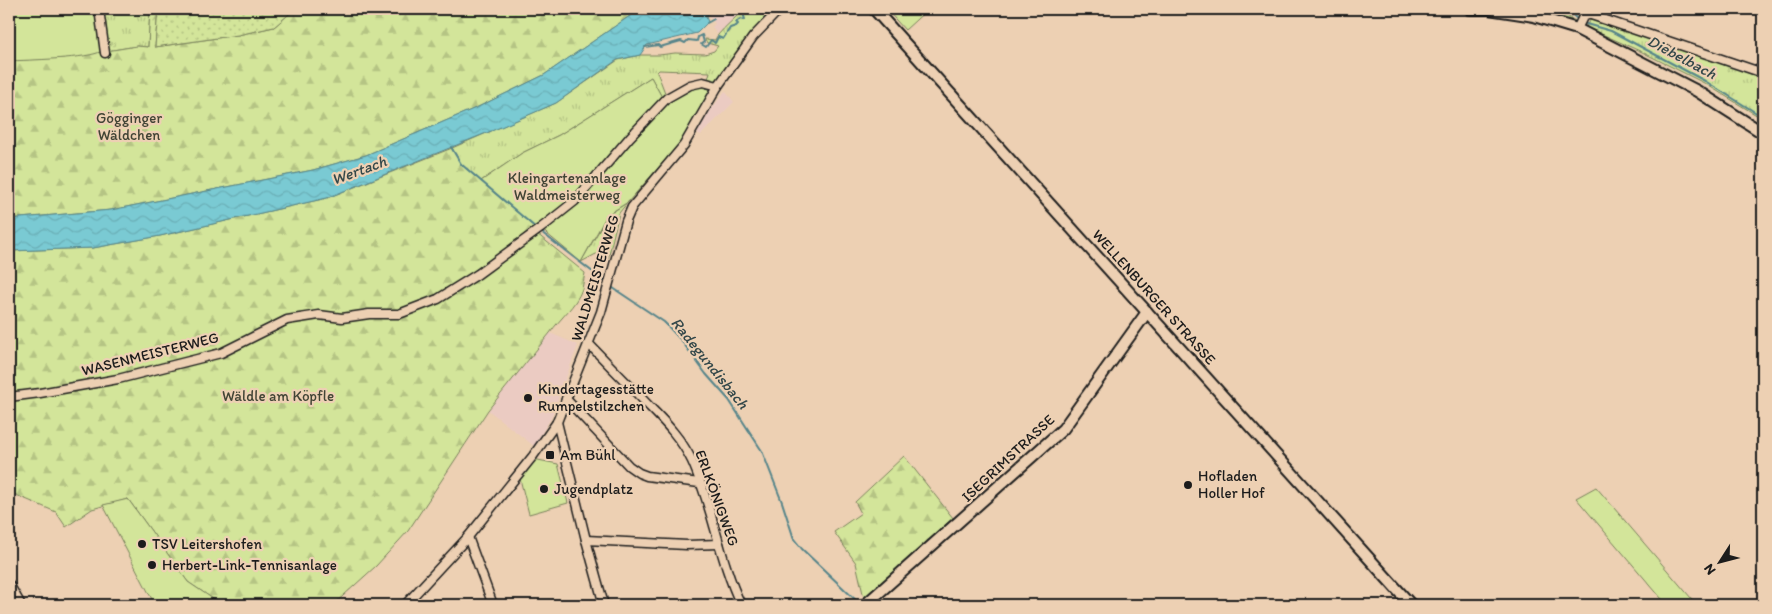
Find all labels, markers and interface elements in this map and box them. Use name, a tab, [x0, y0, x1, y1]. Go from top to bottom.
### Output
water label: Diebelbach	[1644, 31, 1720, 83]
park label: Gögginger Wäldchen	[96, 109, 162, 144]
water label: Wertach	[329, 151, 389, 189]
park label: Kleingartenanlage Waldmeisterweg	[508, 169, 626, 204]
street label: WALDMEISTERWEG	[567, 213, 623, 343]
street label: WELLENBURGER STRASSE	[1089, 226, 1219, 368]
water label: Radegundisbach	[667, 313, 753, 413]
street label: WASENMEISTERWEG	[80, 328, 220, 380]
place label: Kindertagesstätte Rumpelstilzchen	[538, 380, 654, 415]
park label: Wäldle am Köpfle	[222, 387, 334, 405]
marker: Kindertagesstätte Rumpelstilzchen	[522, 392, 534, 404]
street label: ISEGRIMSTRASSE	[958, 410, 1058, 506]
place label: Am Bühl	[560, 446, 616, 464]
street label: ERLKÖNIGWEG	[691, 447, 743, 549]
marker: Am Bühl	[544, 449, 556, 461]
place label: Hofladen Holler Hof	[1198, 467, 1265, 502]
marker: Hofladen Holler Hof	[1182, 479, 1194, 491]
place label: Jugendplatz	[554, 480, 633, 498]
marker: Jugendplatz	[538, 483, 550, 495]
place label: TSV Leitershofen	[152, 535, 262, 553]
north arrow	[1694, 536, 1744, 586]
marker: TSV Leitershofen	[136, 538, 148, 550]
place label: Herbert-Link-Tennisanlage	[162, 556, 337, 574]
marker: Herbert-Link-Tennisanlage	[146, 559, 158, 571]
text: N	[1700, 561, 1720, 578]

